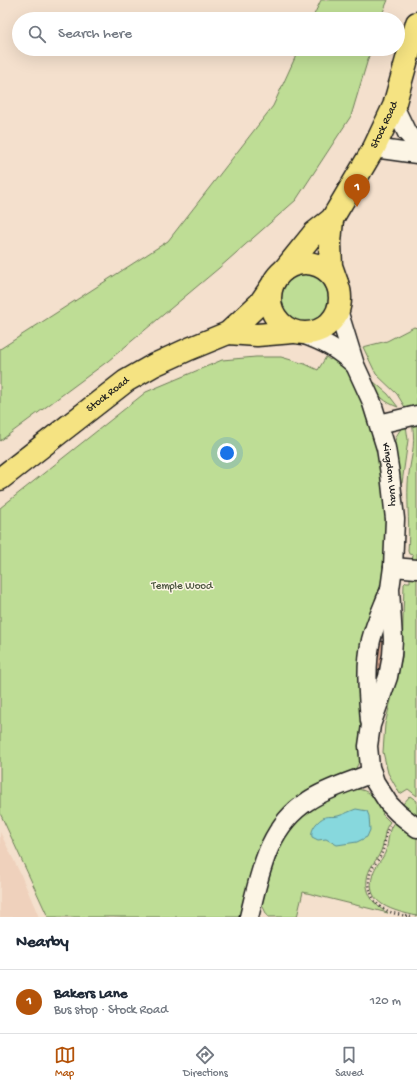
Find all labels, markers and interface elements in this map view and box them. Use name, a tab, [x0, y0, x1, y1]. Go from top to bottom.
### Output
search box	[12, 12, 405, 56]
icon: search	[26, 23, 48, 45]
text: Search here	[58, 25, 132, 43]
street label: Stock Road	[369, 99, 401, 150]
pin: 1	[344, 174, 370, 207]
street label: Stock Road	[84, 374, 133, 415]
street label: Kingdom Way	[379, 441, 400, 507]
your location	[217, 443, 237, 463]
park label: Temple Wood	[150, 581, 214, 593]
text: Nearby	[16, 933, 69, 953]
text: Bakers Lane	[54, 985, 128, 1003]
text: 1	[26, 994, 32, 1009]
text: 120 m	[370, 994, 401, 1009]
text: Bus stop · Stock Road	[54, 1003, 168, 1018]
tab: Map	[54, 1044, 76, 1080]
tab: Directions	[183, 1044, 228, 1080]
tab: Saved	[335, 1044, 363, 1080]

